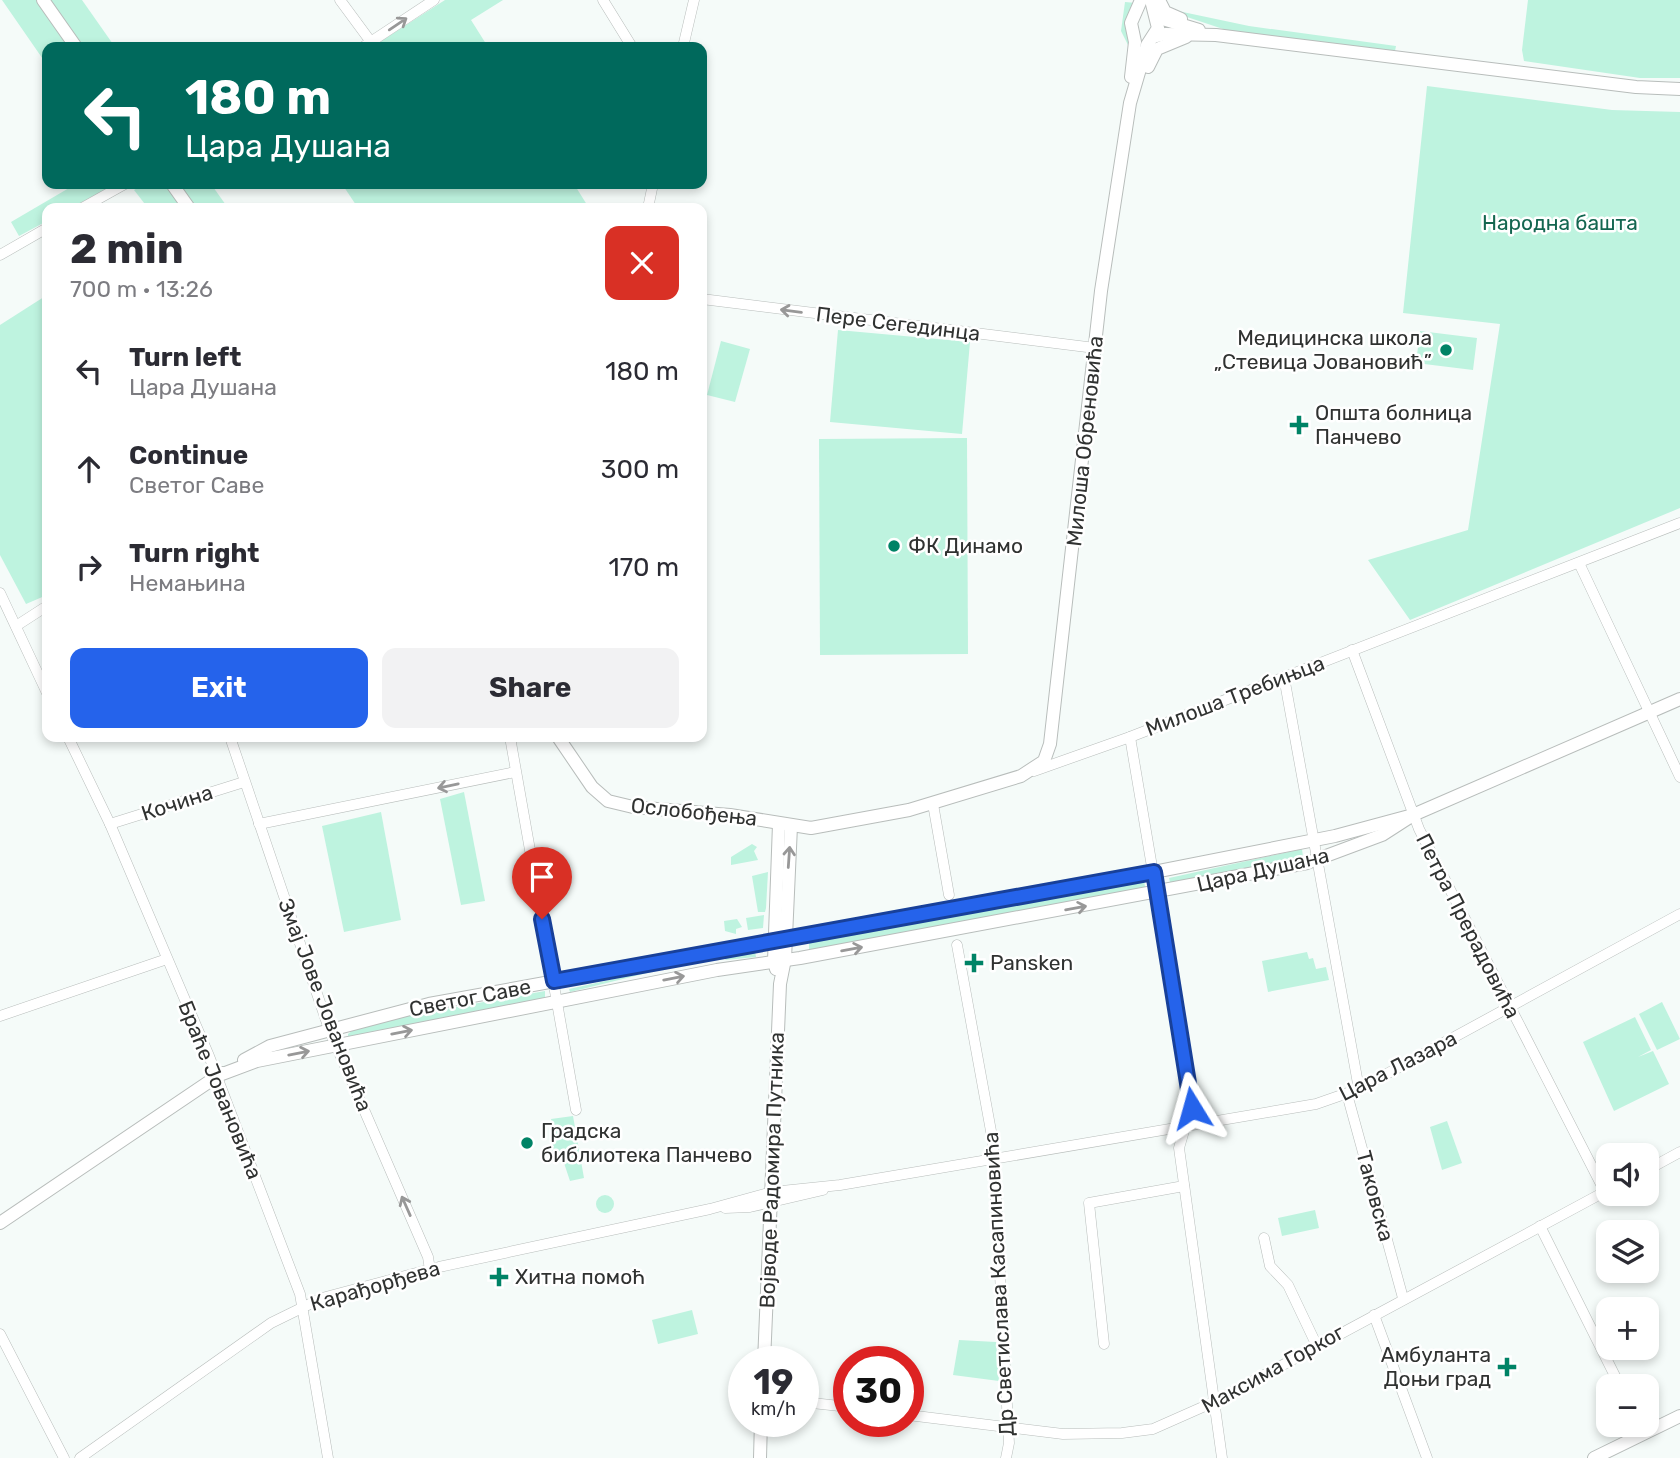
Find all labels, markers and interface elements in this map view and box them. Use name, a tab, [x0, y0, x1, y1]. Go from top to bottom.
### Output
one-way arrow	[388, 17, 407, 31]
text: 180 m	[185, 68, 331, 126]
icon: left	[70, 70, 161, 161]
text: Цара Душана	[185, 127, 391, 165]
park label: Народна башта	[1482, 210, 1638, 235]
text: 2 min	[70, 224, 184, 274]
button: close	[605, 226, 679, 300]
text: 700 m · 13:26	[70, 275, 213, 303]
street label: Пере Сегединца	[815, 301, 982, 346]
one-way arrow	[780, 304, 803, 317]
place label: Медицинска школа „Стевица Јовановић”	[1214, 325, 1432, 374]
street label: Милоша Обреновића	[1061, 334, 1108, 547]
text: Turn left	[129, 342, 241, 373]
marker: Медицинска школа „Стевица Јовановић”	[1438, 342, 1454, 358]
icon: left	[70, 352, 108, 390]
text: 180 m	[605, 356, 679, 387]
text: Цара Душана	[129, 373, 277, 401]
place label: Општа болница Панчево	[1315, 400, 1472, 449]
marker: Општа болница Панчево	[1289, 415, 1309, 435]
text: Continue	[129, 440, 248, 471]
icon: ahead	[70, 450, 108, 488]
text: 300 m	[601, 454, 679, 485]
text: Светог Саве	[129, 471, 264, 499]
place label: ФК Динамо	[908, 533, 1023, 558]
text: Turn right	[129, 538, 259, 569]
marker: ФК Динамо	[886, 538, 902, 554]
icon: right	[70, 548, 108, 586]
text: 170 m	[609, 552, 679, 583]
text: Немањина	[129, 569, 246, 597]
button: Exit	[70, 648, 368, 728]
button: Share	[382, 648, 679, 728]
street label: Милоша Требињца	[1142, 650, 1328, 741]
street label: Кочина	[138, 779, 216, 826]
one-way arrow	[437, 780, 460, 794]
street label: Ослобођења	[630, 792, 758, 831]
street label: Петра Прерадовића	[1411, 829, 1526, 1022]
street label: Цара Душана	[1194, 842, 1332, 897]
one-way arrow	[783, 846, 796, 869]
pin	[512, 847, 572, 919]
icon: arrive	[523, 858, 561, 896]
street label: Змај Јове Јовановића	[273, 895, 378, 1115]
one-way arrow	[1064, 900, 1087, 914]
one-way arrow	[840, 942, 863, 955]
place label: Pansken	[990, 950, 1073, 975]
marker: Pansken	[964, 953, 984, 973]
one-way arrow	[662, 971, 685, 985]
street label: Светог Саве	[407, 973, 533, 1022]
street label: Браће Јовановића	[173, 997, 268, 1183]
one-way arrow	[390, 1025, 413, 1039]
street label: Цара Лазара	[1335, 1025, 1461, 1106]
street label: Војводе Радомира Путника	[754, 1031, 789, 1309]
one-way arrow	[287, 1045, 310, 1059]
position arrow	[1155, 1071, 1229, 1145]
place label: Градска библиотека Панчево	[541, 1118, 752, 1167]
street label: Др Светислава Касапиновића	[978, 1131, 1019, 1437]
marker: Градска библиотека Панчево	[519, 1135, 535, 1151]
map controls	[1596, 1143, 1659, 1437]
button: sound	[1596, 1143, 1659, 1206]
street label: Таковска	[1351, 1148, 1400, 1244]
one-way arrow	[398, 1196, 411, 1217]
button: layers	[1596, 1220, 1659, 1283]
street label: Карађорђева	[307, 1255, 443, 1316]
place label: Хитна помоћ	[515, 1264, 645, 1289]
marker: Хитна помоћ	[489, 1267, 509, 1287]
button: +	[1596, 1297, 1659, 1360]
street label: Максима Горког	[1197, 1319, 1348, 1418]
place label: Амбуланта Доњи град	[1381, 1342, 1491, 1391]
speed limit sign: 30	[833, 1346, 924, 1437]
marker: Амбуланта Доњи град	[1497, 1357, 1517, 1377]
text: 19	[754, 1361, 793, 1403]
button: −	[1596, 1374, 1659, 1437]
text: km/h	[751, 1398, 796, 1420]

